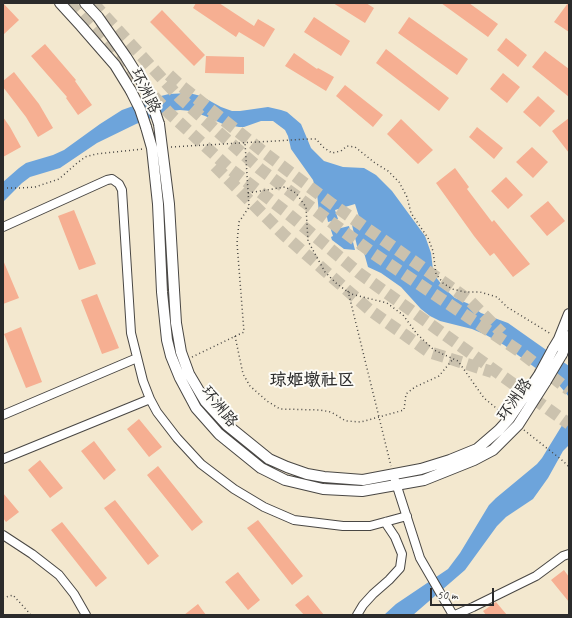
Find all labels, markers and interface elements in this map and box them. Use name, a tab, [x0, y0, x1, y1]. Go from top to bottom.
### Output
street label: 环洲路	[126, 65, 164, 117]
district label: 琼姬墩社区	[270, 371, 354, 391]
street label: 环洲路	[493, 375, 537, 425]
street label: 环洲路	[196, 382, 242, 432]
scale bar	[432, 580, 496, 606]
text: 50 m	[437, 587, 457, 603]

